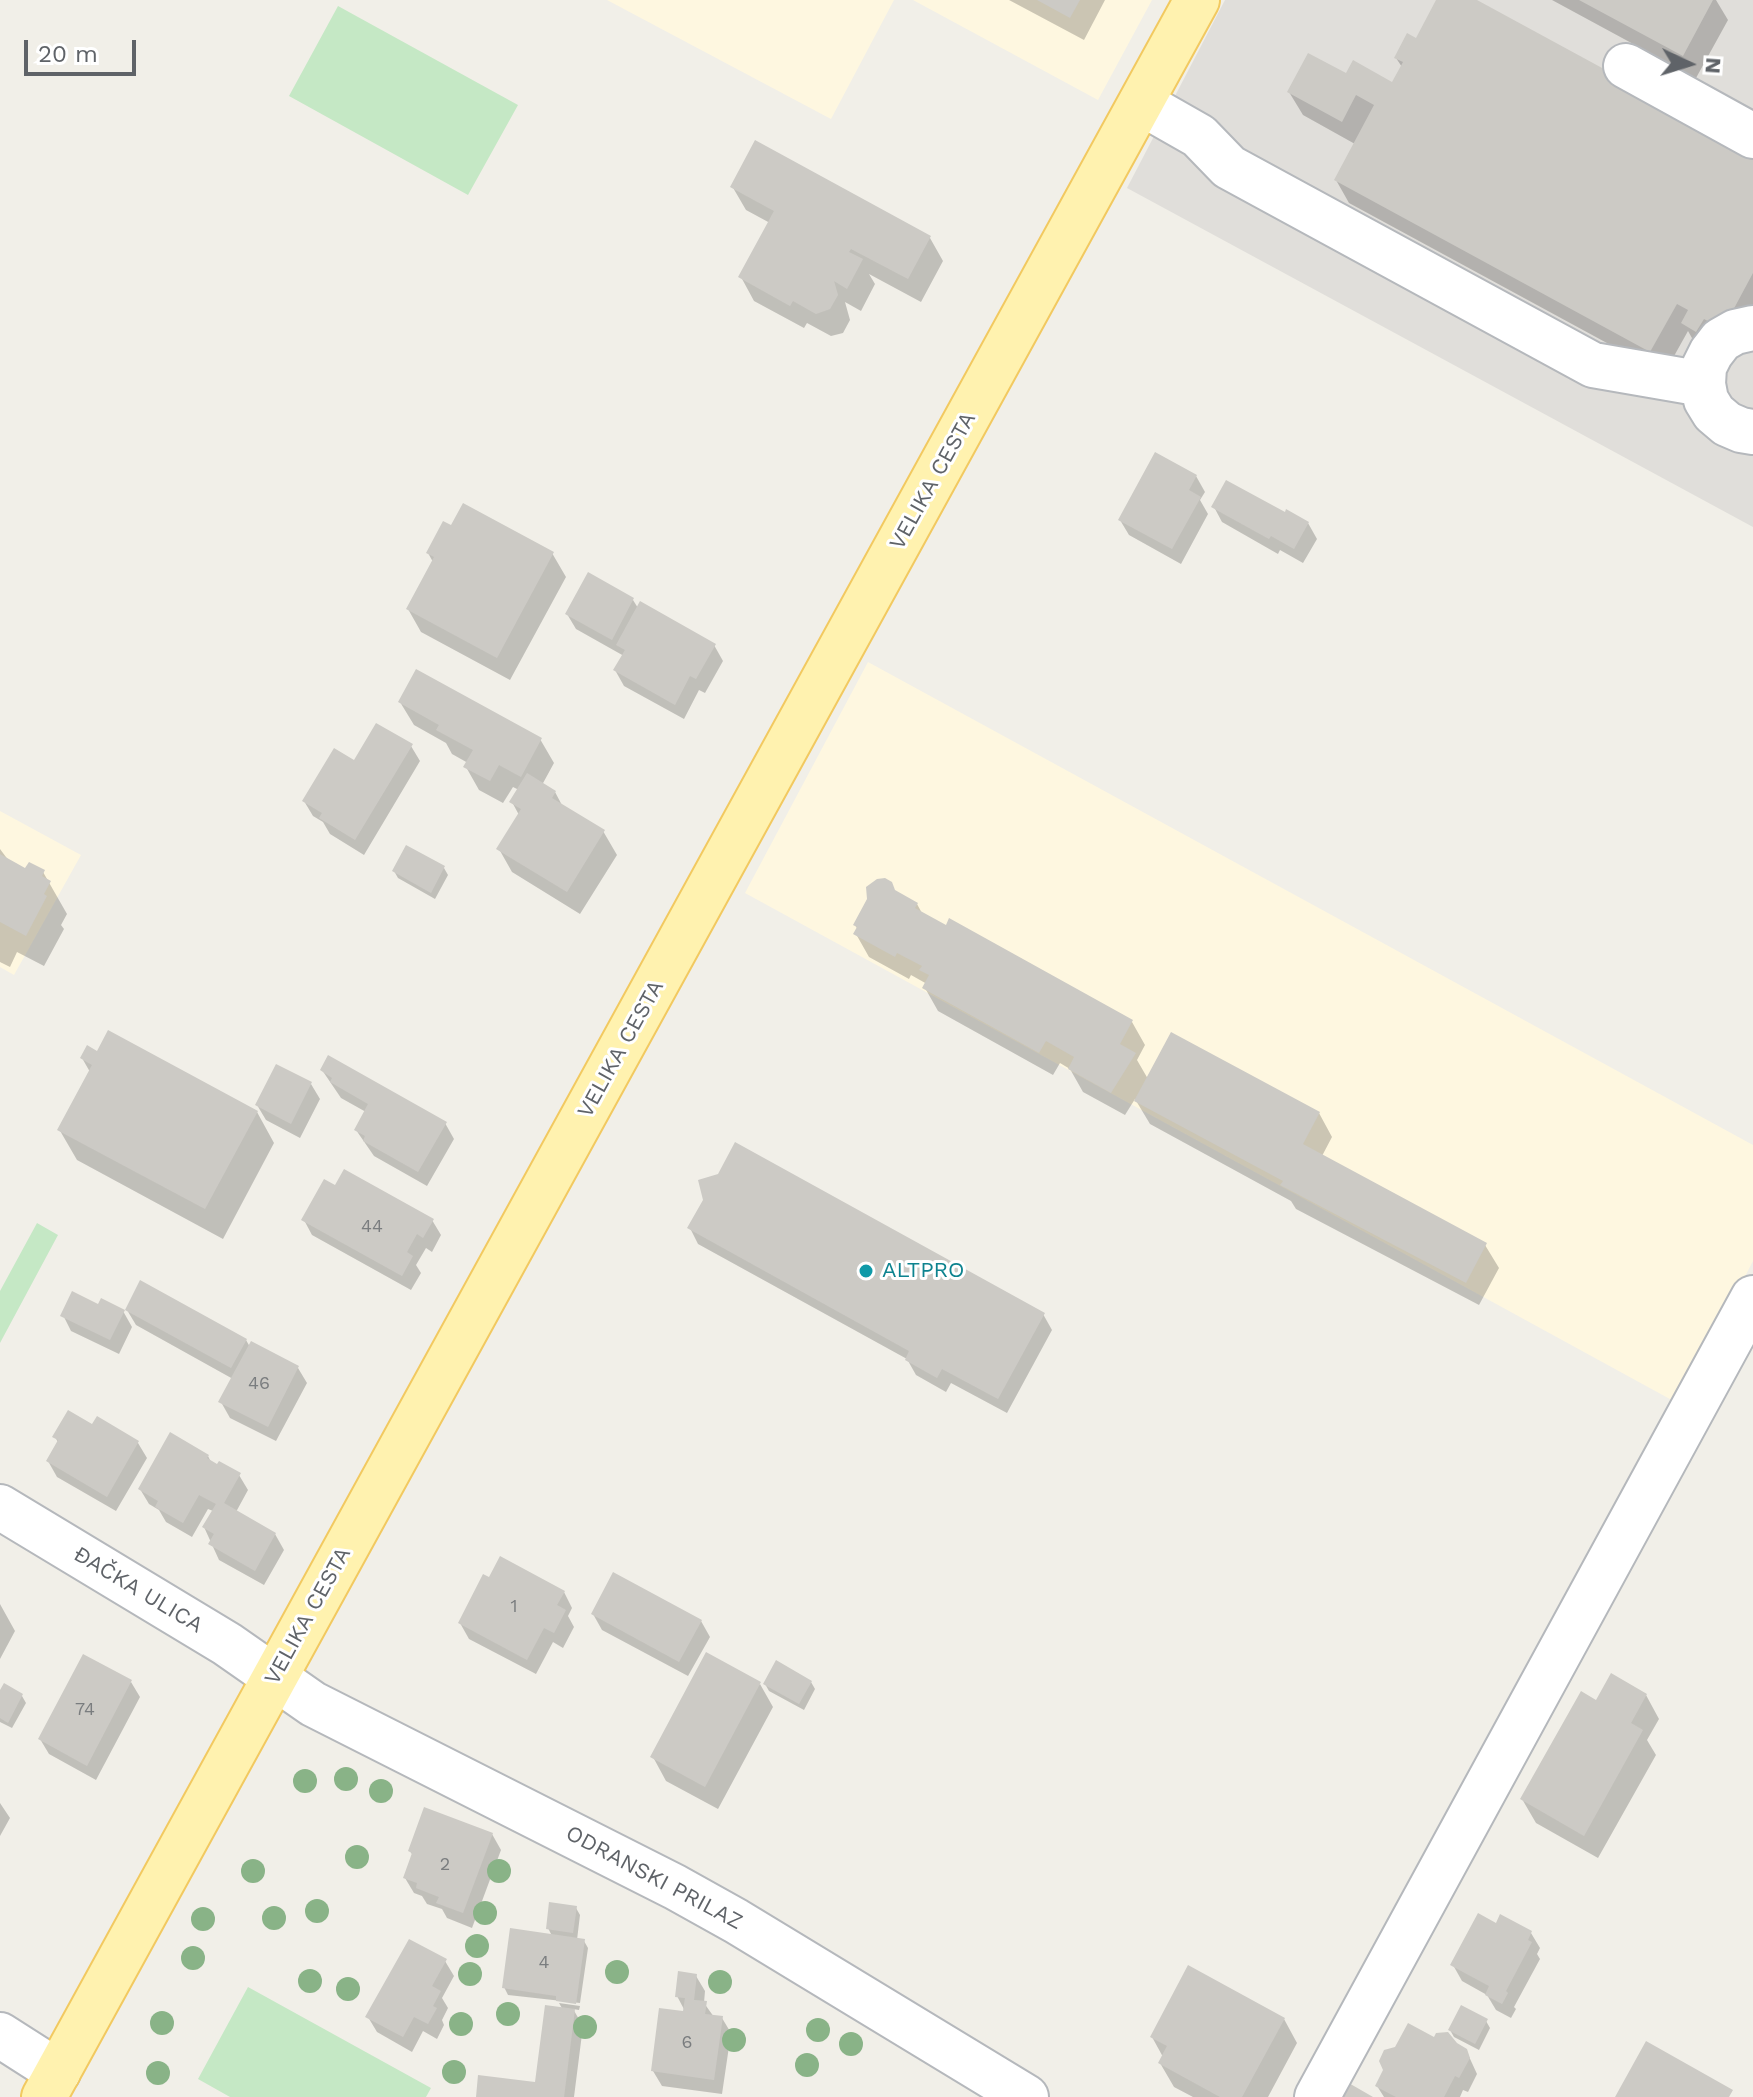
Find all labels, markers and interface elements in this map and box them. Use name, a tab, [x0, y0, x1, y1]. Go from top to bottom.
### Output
scale bar	[28, 24, 140, 74]
north arrow	[1649, 24, 1729, 104]
text: 20 m	[38, 40, 98, 68]
text: N	[1700, 57, 1726, 75]
street label: VELIKA CESTA	[884, 408, 982, 554]
street label: VELIKA CESTA	[572, 976, 670, 1122]
house number: 44	[361, 1216, 383, 1238]
place label: ALTPRO	[882, 1258, 964, 1284]
marker: ALTPRO	[857, 1262, 875, 1280]
house number: 46	[248, 1373, 270, 1395]
street label: ĐAČKA ULICA	[69, 1541, 207, 1639]
street label: VELIKA CESTA	[259, 1543, 357, 1689]
house number: 1	[510, 1596, 518, 1618]
house number: 74	[75, 1699, 95, 1721]
street label: ODRANSKI PRILAZ	[561, 1820, 747, 1936]
house number: 2	[440, 1854, 450, 1876]
house number: 4	[539, 1952, 549, 1974]
house number: 6	[682, 2032, 692, 2054]

